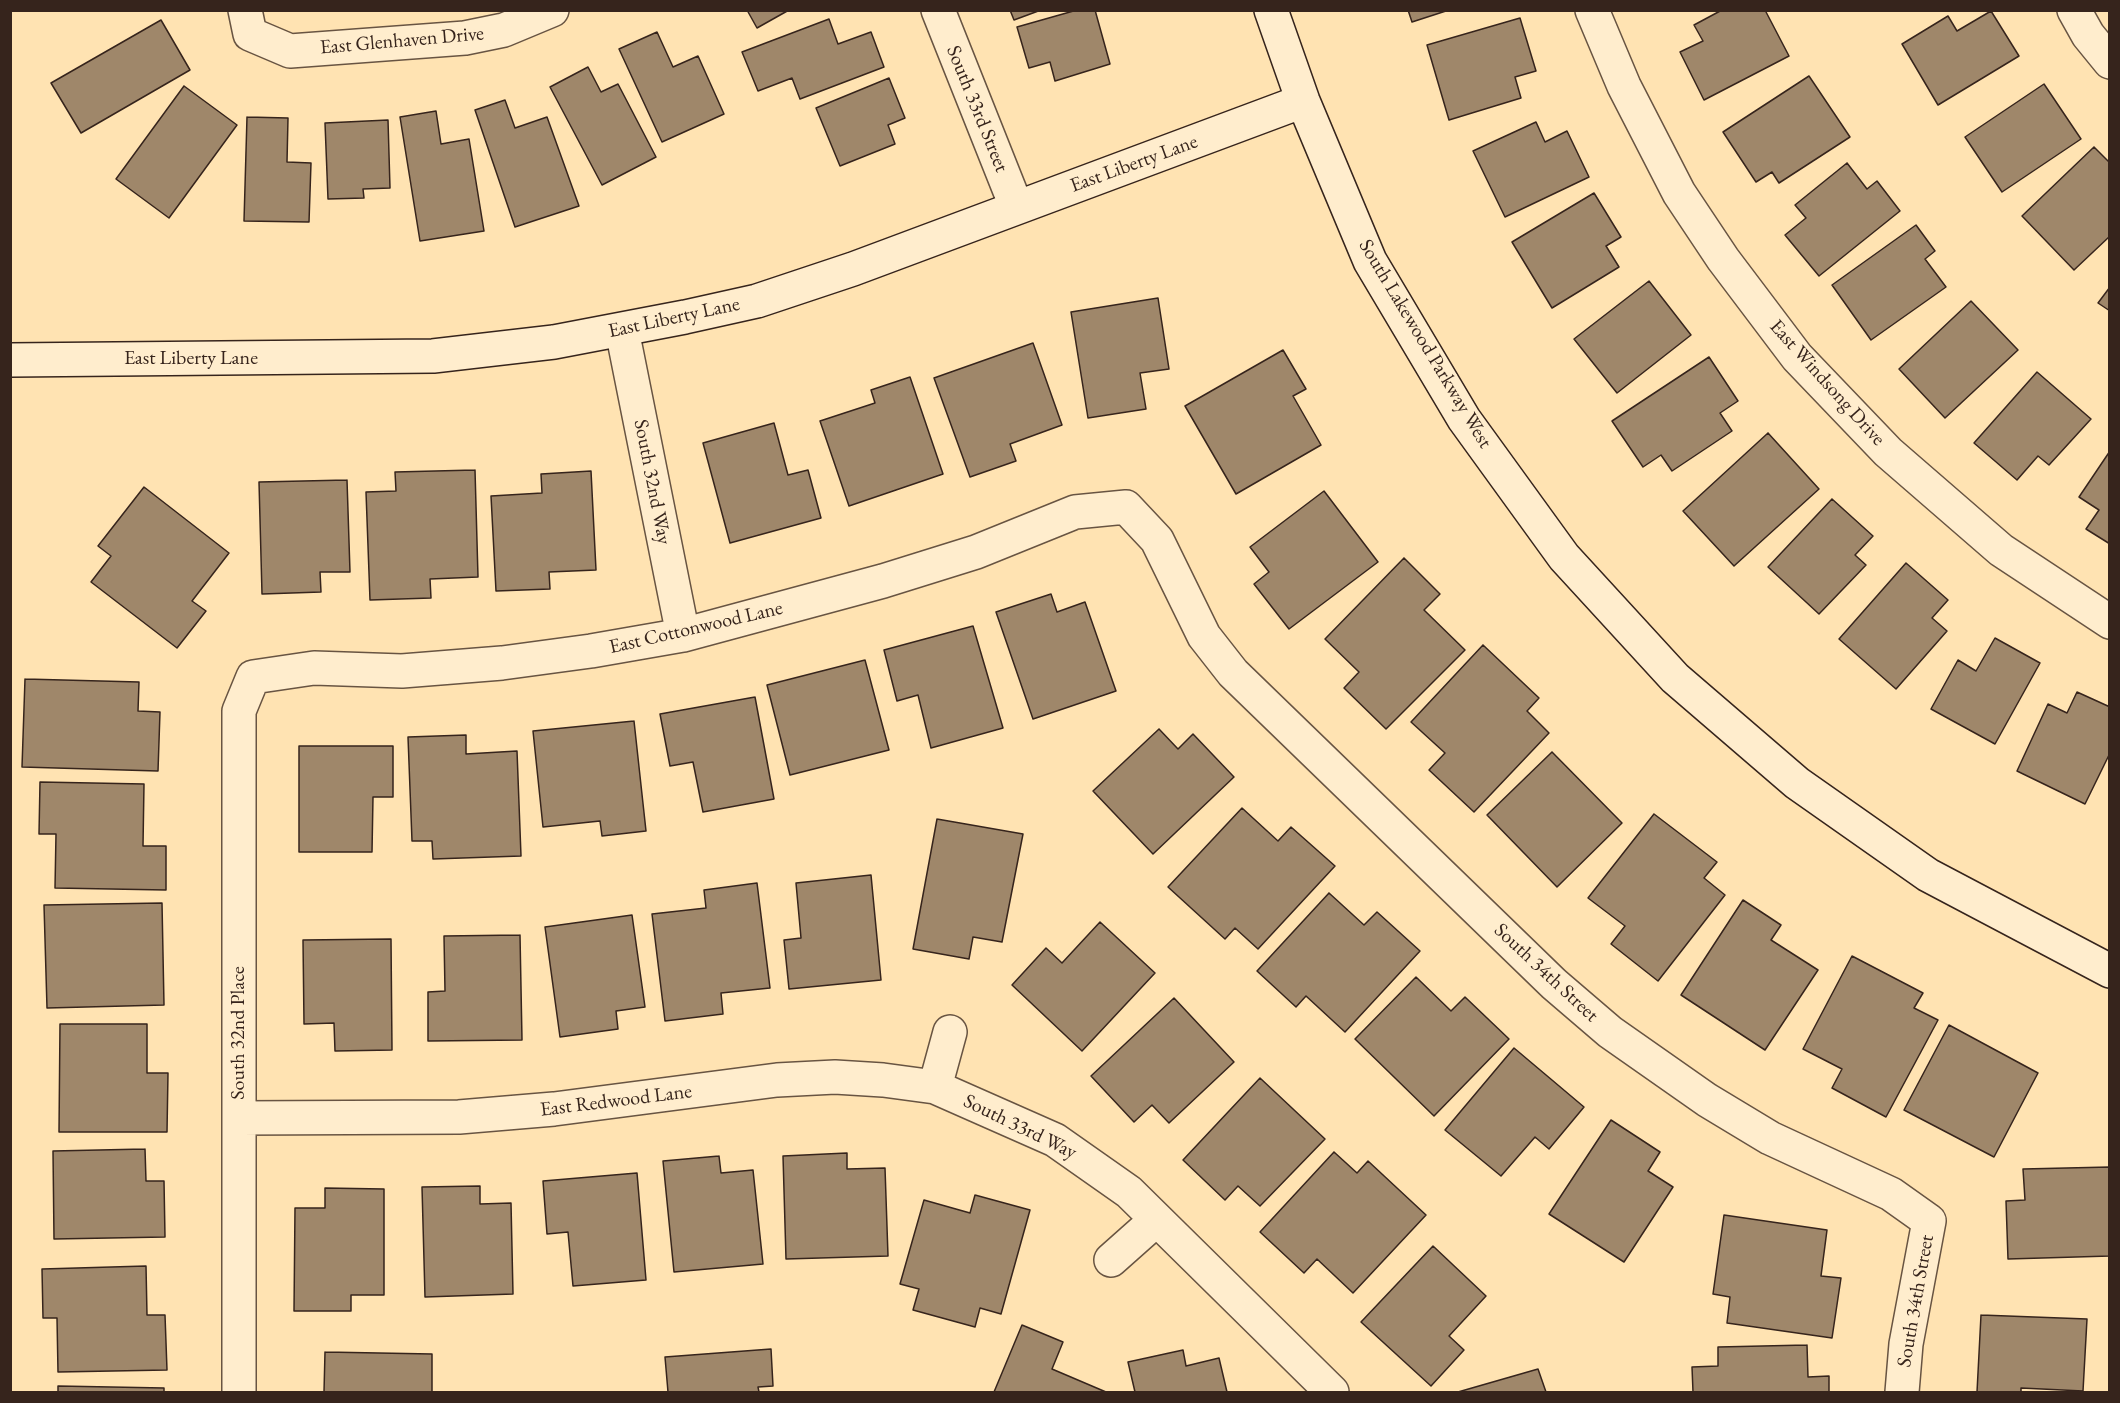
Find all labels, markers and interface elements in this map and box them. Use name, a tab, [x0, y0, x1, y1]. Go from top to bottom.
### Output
street label: East Glenhaven Drive	[319, 22, 485, 60]
street label: South 33rd Street	[941, 42, 1013, 176]
street label: East Liberty Lane	[1067, 130, 1201, 198]
street label: South Lakewood Parkway West	[1353, 235, 1497, 453]
street label: East Liberty Lane	[606, 292, 742, 344]
street label: East Windsong Drive	[1764, 315, 1890, 451]
street label: East Liberty Lane	[124, 347, 258, 371]
street label: South 32nd Way	[628, 417, 676, 547]
street label: East Cottonwood Lane	[607, 596, 785, 660]
street label: South 34th Street	[1489, 919, 1603, 1027]
street label: South 32nd Place	[227, 966, 251, 1100]
street label: East Redwood Lane	[539, 1080, 693, 1122]
street label: South 33rd Way	[959, 1089, 1081, 1165]
street label: South 34th Street	[1893, 1233, 1939, 1369]

